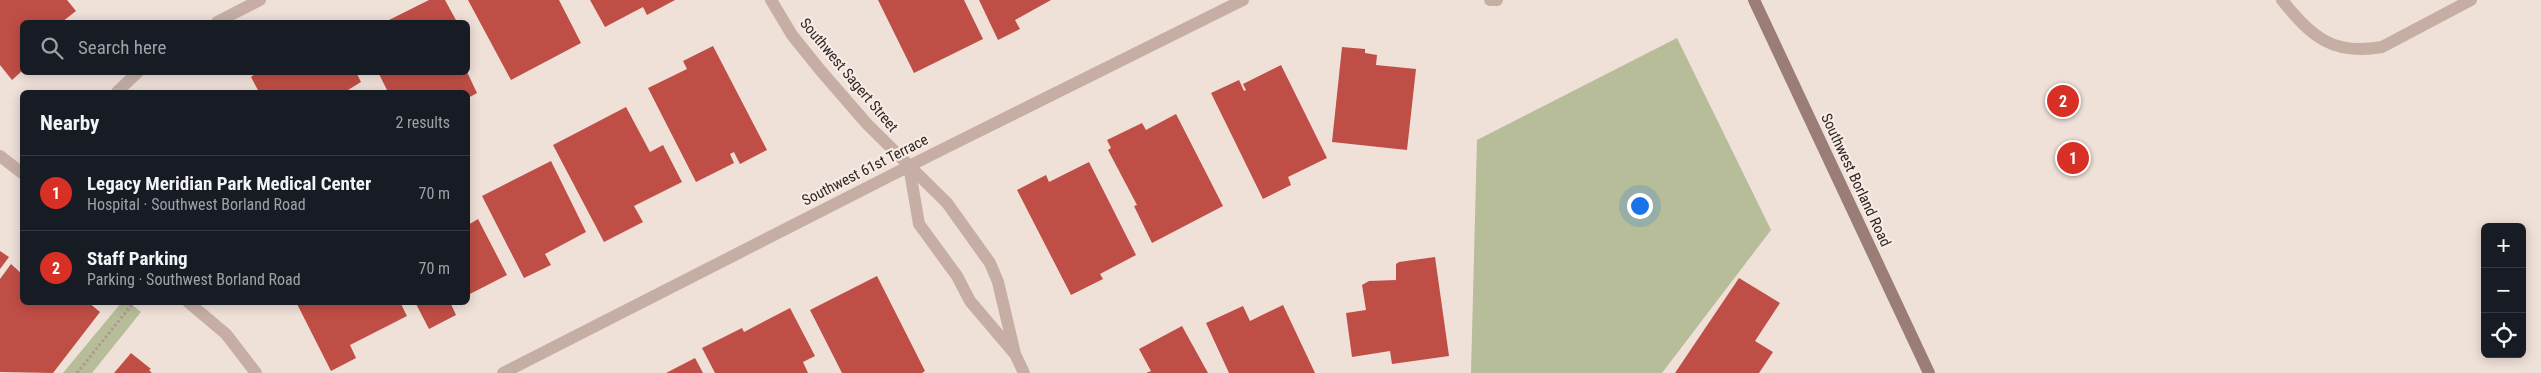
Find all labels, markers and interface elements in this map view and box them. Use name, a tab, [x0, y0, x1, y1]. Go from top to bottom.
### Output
street label: Southwest Sagert Street	[796, 14, 902, 136]
search box	[20, 20, 470, 75]
icon: search	[38, 34, 66, 62]
text: Search here	[78, 36, 166, 59]
pin: 2	[2047, 82, 2079, 120]
text: Nearby	[40, 111, 99, 135]
street label: Southwest Borland Road	[1817, 111, 1895, 249]
text: 2 results	[395, 113, 450, 132]
street label: Southwest 61st Terrace	[799, 130, 931, 210]
pin: 1	[2057, 139, 2089, 177]
text: Legacy Meridian Park Medical Center	[87, 172, 371, 195]
text: 1	[52, 184, 60, 203]
text: 70 m	[418, 184, 450, 203]
your location	[1627, 193, 1653, 219]
text: Hospital · Southwest Borland Road	[87, 195, 306, 214]
map controls	[2481, 223, 2526, 358]
button: +	[2481, 223, 2526, 268]
text: Staff Parking	[87, 247, 188, 270]
text: 2	[52, 259, 60, 278]
text: 70 m	[418, 259, 450, 278]
button: −	[2481, 268, 2526, 313]
text: Parking · Southwest Borland Road	[87, 270, 301, 289]
button: locate	[2481, 313, 2526, 358]

